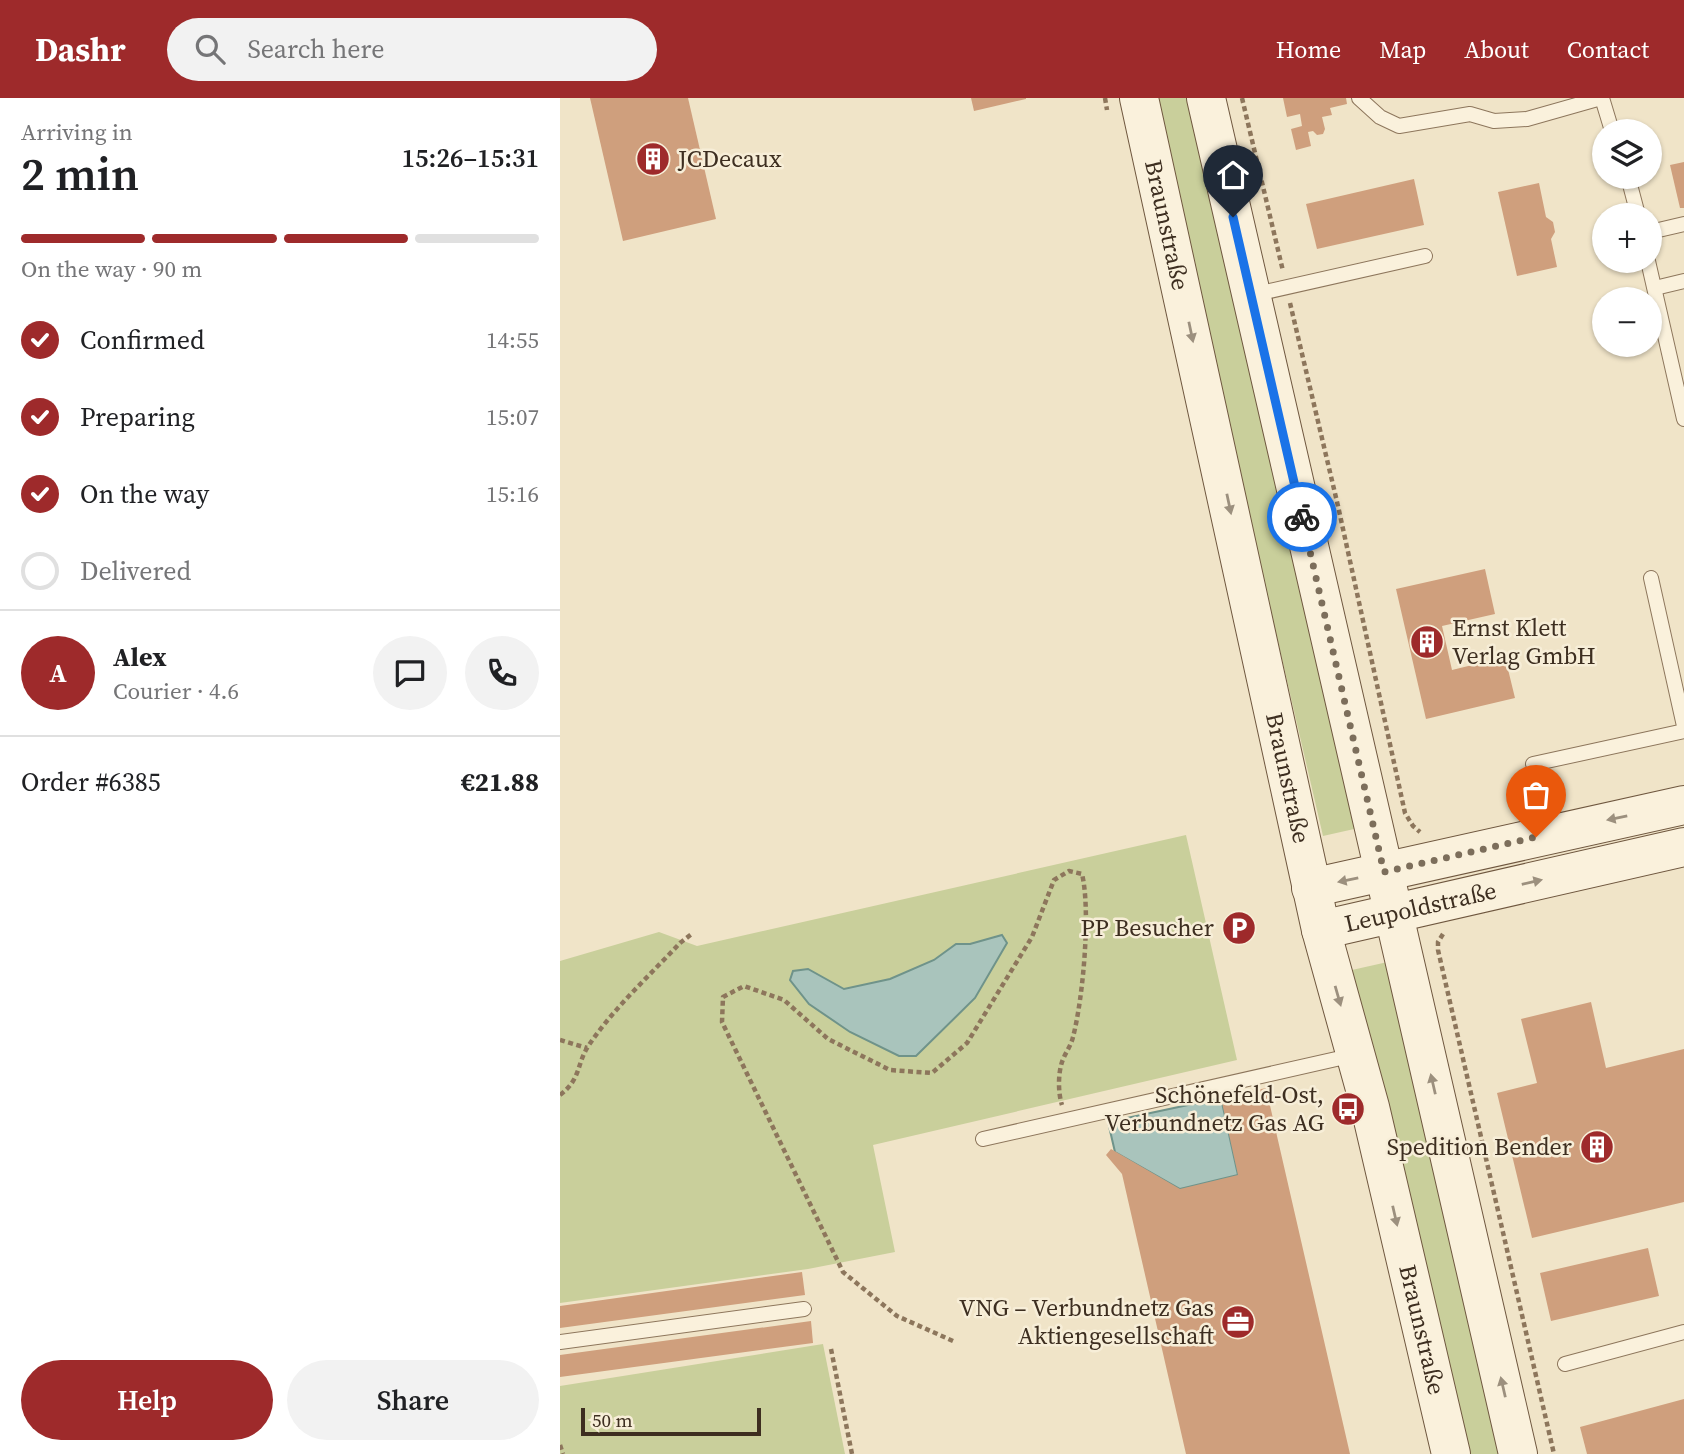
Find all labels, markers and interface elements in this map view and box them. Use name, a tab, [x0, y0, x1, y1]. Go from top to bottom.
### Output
search box	[167, 18, 657, 81]
text: Dashr	[35, 27, 125, 72]
icon: search	[191, 30, 229, 68]
text: Search here	[247, 31, 385, 67]
text: Home	[1276, 33, 1341, 66]
text: Map	[1379, 33, 1426, 66]
text: About	[1464, 33, 1529, 66]
text: Contact	[1567, 33, 1649, 66]
text: Arriving in	[21, 116, 133, 148]
map controls	[1592, 119, 1662, 357]
button: layers	[1592, 119, 1662, 189]
text: 15:26–15:31	[402, 140, 539, 176]
building icon: JCDecaux	[634, 140, 672, 178]
text: 2 min	[21, 142, 139, 205]
place label: JCDecaux	[677, 142, 782, 175]
pin	[1203, 145, 1263, 217]
icon: home	[1214, 156, 1252, 194]
street label: Braunstraße	[1137, 157, 1198, 293]
button: +	[1592, 203, 1662, 273]
text: On the way · 90 m	[21, 253, 202, 285]
button: −	[1592, 287, 1662, 357]
icon: check	[21, 321, 59, 359]
one-way arrow	[1186, 321, 1197, 343]
text: Confirmed	[80, 322, 205, 358]
text: 14:55	[486, 324, 539, 356]
icon: check	[21, 398, 59, 436]
text: Preparing	[80, 399, 195, 435]
text: 15:07	[486, 401, 539, 433]
icon: check	[21, 475, 59, 513]
text: On the way	[80, 476, 209, 512]
text: 15:16	[486, 478, 539, 510]
courier	[1267, 482, 1337, 552]
one-way arrow	[1223, 493, 1234, 515]
icon: bike	[1283, 498, 1321, 536]
text: Delivered	[80, 553, 191, 589]
place label: Ernst Klett Verlag GmbH	[1452, 611, 1596, 672]
building icon: Ernst Klett Verlag GmbH	[1408, 623, 1446, 661]
button: chat	[373, 636, 447, 710]
button: phone	[465, 636, 539, 710]
text: Alex	[113, 639, 167, 675]
text: A	[49, 655, 67, 691]
text: Courier · 4.6	[113, 675, 239, 707]
street label: Braunstraße	[1258, 710, 1319, 846]
text: Order #6385	[21, 764, 161, 800]
text: €21.88	[461, 764, 539, 800]
pin	[1506, 765, 1566, 837]
icon: bag	[1517, 776, 1555, 814]
one-way arrow	[1606, 813, 1628, 824]
street label: Leupoldstraße	[1341, 873, 1499, 940]
one-way arrow	[1337, 874, 1359, 885]
one-way arrow	[1521, 876, 1543, 887]
parking icon: PP Besucher	[1220, 909, 1258, 947]
place label: PP Besucher	[1081, 911, 1214, 944]
one-way arrow	[1334, 985, 1344, 1006]
one-way arrow	[1428, 1073, 1439, 1095]
place label: Schönefeld-Ost, Verbundnetz Gas AG	[1105, 1078, 1325, 1139]
bus stop icon: Schönefeld-Ost, Verbundnetz Gas AG	[1329, 1090, 1367, 1128]
building icon: Spedition Bender	[1578, 1128, 1616, 1166]
place label: Spedition Bender	[1387, 1130, 1572, 1163]
one-way arrow	[1390, 1205, 1401, 1227]
street label: Braunstraße	[1391, 1261, 1454, 1398]
place label: VNG – Verbundnetz Gas Aktiengesellschaft	[959, 1291, 1215, 1352]
office icon: VNG – Verbundnetz Gas Aktiengesellschaft	[1219, 1303, 1257, 1341]
button: Help	[21, 1360, 273, 1440]
button: Share	[287, 1360, 539, 1440]
one-way arrow	[1497, 1376, 1508, 1398]
scale bar	[581, 1405, 761, 1437]
text: 50 m	[592, 1407, 633, 1433]

